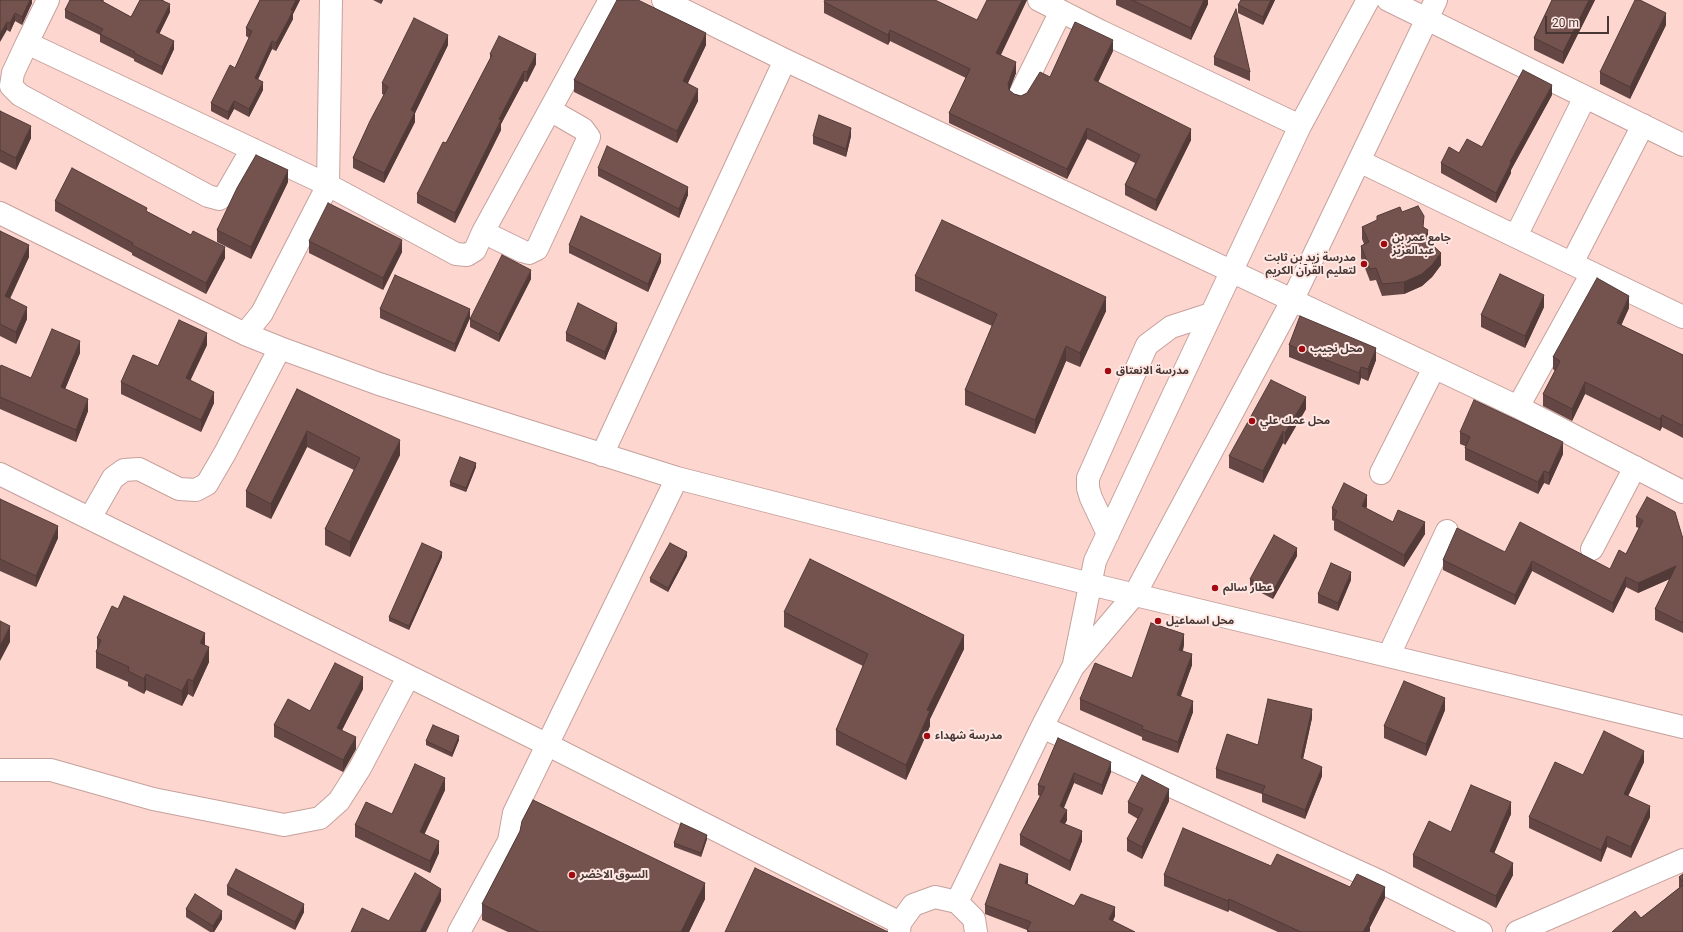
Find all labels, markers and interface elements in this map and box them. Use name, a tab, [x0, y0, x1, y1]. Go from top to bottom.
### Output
scale bar	[1547, 8, 1611, 34]
text: 20 m	[1552, 16, 1579, 30]
place label: جامع عمر بن عبدالعزيز	[1392, 231, 1451, 257]
marker: جامع عمر بن عبدالعزيز	[1379, 239, 1389, 249]
place label: مدرسة زيد بن ثابت لتعليم القرآن الكريم	[1264, 251, 1356, 277]
marker: مدرسة زيد بن ثابت لتعليم القرآن الكريم	[1359, 259, 1369, 269]
place label: محل نجيب	[1310, 342, 1363, 356]
marker: محل نجيب	[1297, 344, 1307, 354]
place label: مدرسة الانعتاق	[1116, 364, 1189, 378]
marker: مدرسة الانعتاق	[1103, 366, 1113, 376]
place label: محل عمك علي	[1260, 414, 1330, 428]
marker: محل عمك علي	[1247, 416, 1257, 426]
place label: عطار سالم	[1223, 581, 1273, 595]
marker: عطار سالم	[1210, 583, 1220, 593]
place label: محل اسماعيل	[1166, 614, 1234, 628]
marker: محل اسماعيل	[1153, 616, 1163, 626]
place label: مدرسة شهداء	[935, 729, 1002, 743]
marker: مدرسة شهداء	[922, 731, 932, 741]
place label: السوق الاخضر	[580, 868, 648, 882]
marker: السوق الاخضر	[567, 870, 577, 880]

